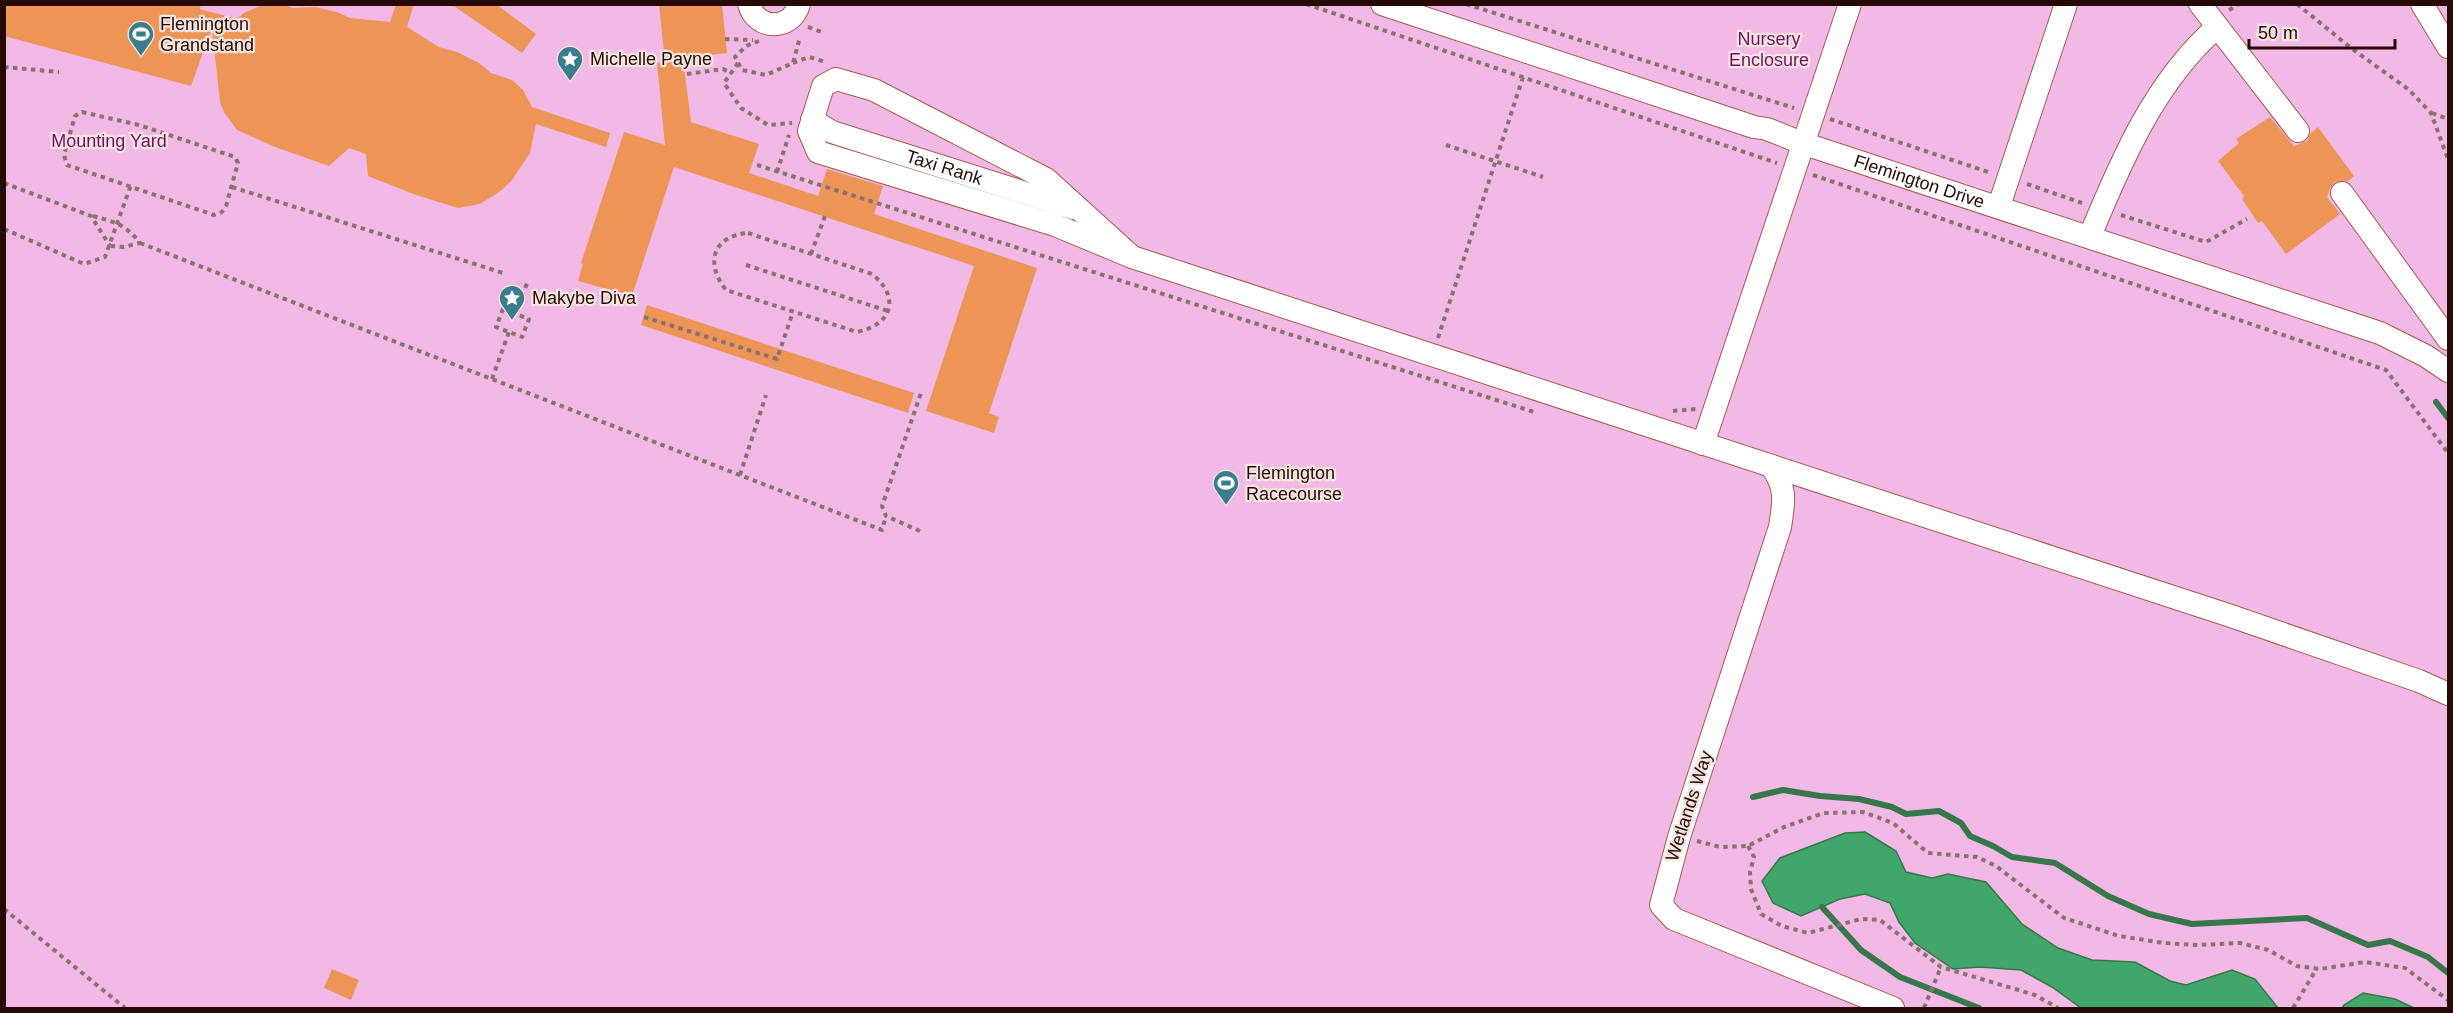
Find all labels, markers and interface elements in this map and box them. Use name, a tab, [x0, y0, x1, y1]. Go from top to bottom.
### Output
scale bar	[2249, 12, 2394, 50]
place label: Flemington Grandstand	[160, 14, 254, 55]
sports icon: Flemington Grandstand	[126, 19, 156, 57]
text: 50 m	[2258, 23, 2298, 43]
park label: Nursery Enclosure	[1729, 29, 1809, 70]
place icon: Michelle Payne	[555, 44, 585, 82]
place label: Michelle Payne	[590, 49, 712, 69]
park label: Mounting Yard	[51, 131, 167, 151]
street label: Taxi Rank	[904, 146, 986, 189]
street label: Flemington Drive	[1851, 151, 1987, 212]
place icon: Makybe Diva	[497, 283, 527, 321]
place label: Makybe Diva	[532, 288, 637, 308]
place label: Flemington Racecourse	[1246, 463, 1342, 504]
sports icon: Flemington Racecourse	[1211, 468, 1241, 506]
street label: Wetlands Way	[1662, 748, 1716, 864]

